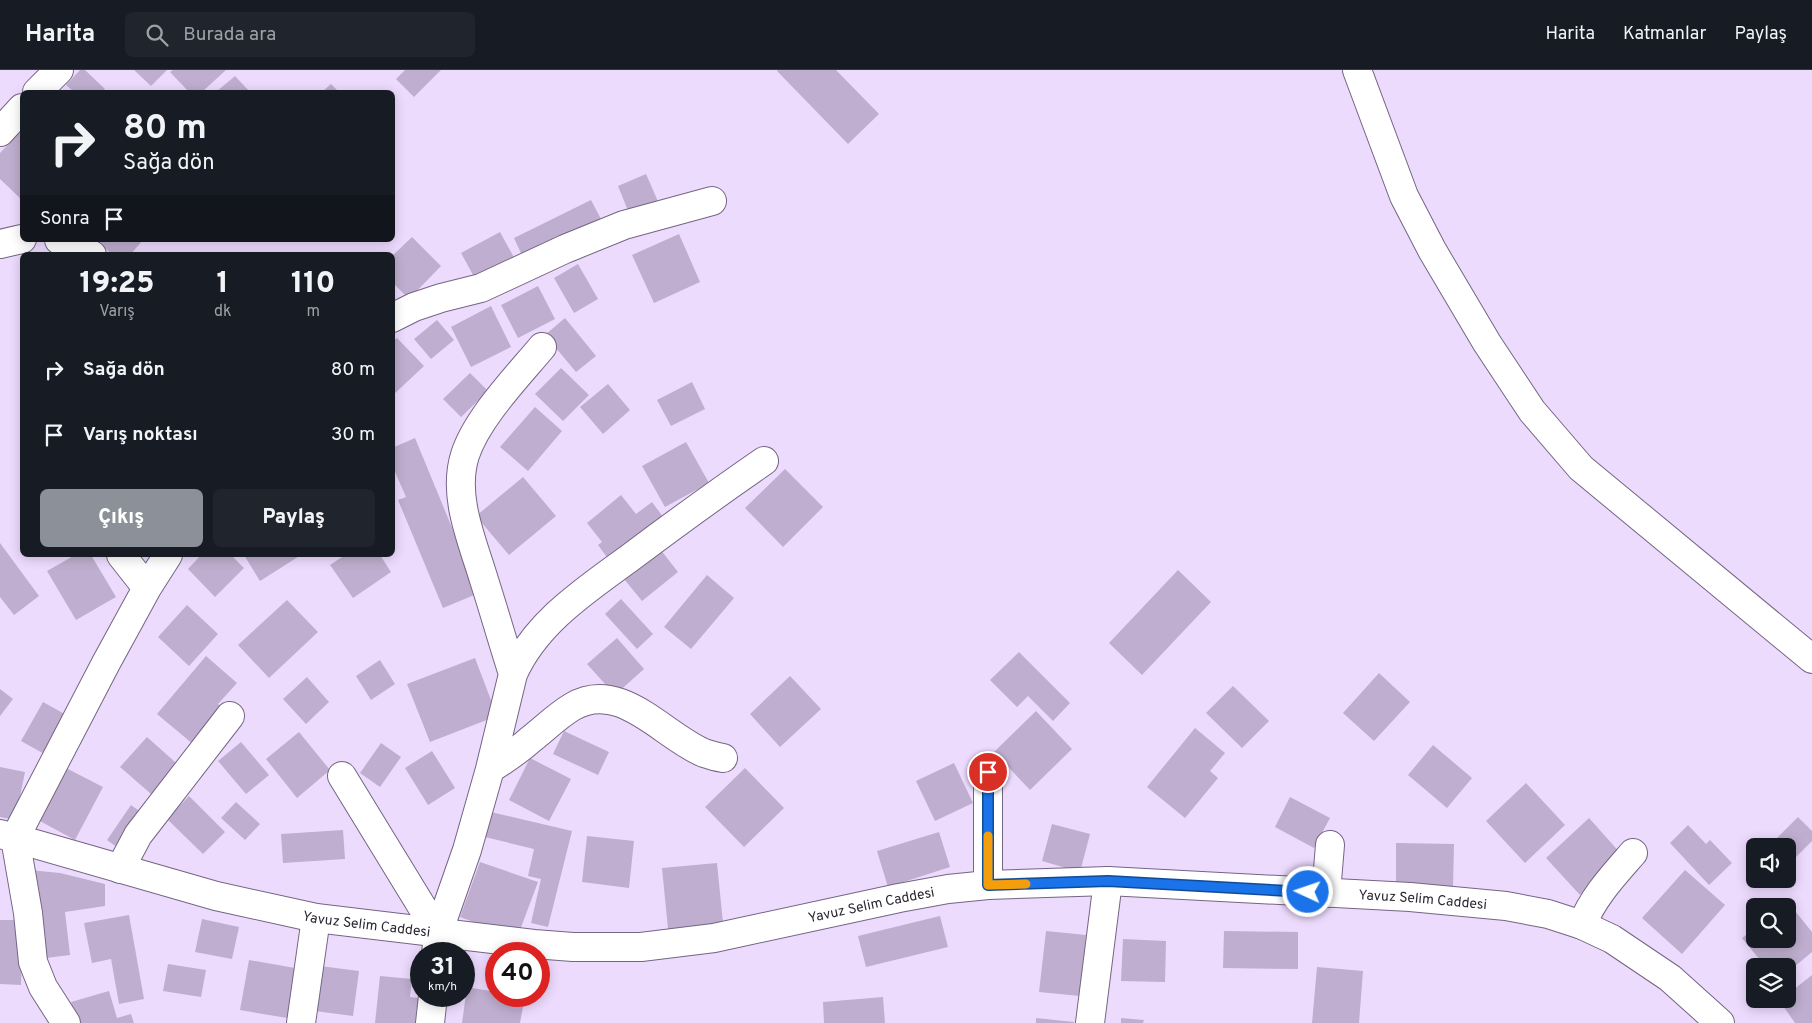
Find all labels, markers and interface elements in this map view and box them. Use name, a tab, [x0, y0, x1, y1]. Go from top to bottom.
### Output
search box	[125, 12, 475, 57]
text: Harita	[25, 20, 95, 50]
icon: search	[143, 21, 171, 49]
text: Burada ara	[183, 23, 276, 47]
text: Harita	[1546, 23, 1595, 46]
text: Katmanlar	[1623, 23, 1706, 46]
text: Paylaş	[1734, 23, 1787, 46]
text: 80 m	[123, 107, 207, 151]
icon: right	[40, 110, 105, 175]
text: Sağa dön	[123, 150, 215, 177]
icon: arrive	[100, 205, 128, 233]
text: Sonra	[40, 207, 90, 231]
text: 19:25	[80, 266, 154, 303]
text: 1	[217, 266, 229, 303]
text: 110	[291, 266, 335, 303]
text: Varış	[99, 302, 135, 322]
text: dk	[214, 302, 231, 322]
text: m	[306, 302, 320, 322]
icon: right	[40, 356, 68, 384]
text: Sağa dön	[83, 358, 165, 382]
text: 80 m	[331, 358, 375, 382]
icon: arrive	[40, 421, 68, 449]
text: Varış noktası	[83, 423, 198, 447]
text: 30 m	[331, 423, 375, 447]
button: Çıkış	[40, 489, 203, 547]
button: Paylaş	[213, 489, 375, 547]
pin	[967, 751, 1009, 793]
icon: arrive	[974, 758, 1002, 786]
map controls	[1746, 838, 1796, 1008]
button: sound	[1746, 838, 1796, 888]
position arrow	[1281, 865, 1333, 917]
street label: Yavuz Selim Caddesi	[807, 885, 936, 927]
street label: Yavuz Selim Caddesi	[1358, 887, 1488, 914]
button: search	[1746, 898, 1796, 948]
street label: Yavuz Selim Caddesi	[301, 908, 431, 942]
speed limit sign: 40	[485, 942, 550, 1007]
text: 31	[430, 952, 455, 984]
button: layers	[1746, 958, 1796, 1008]
text: km/h	[428, 979, 457, 995]

